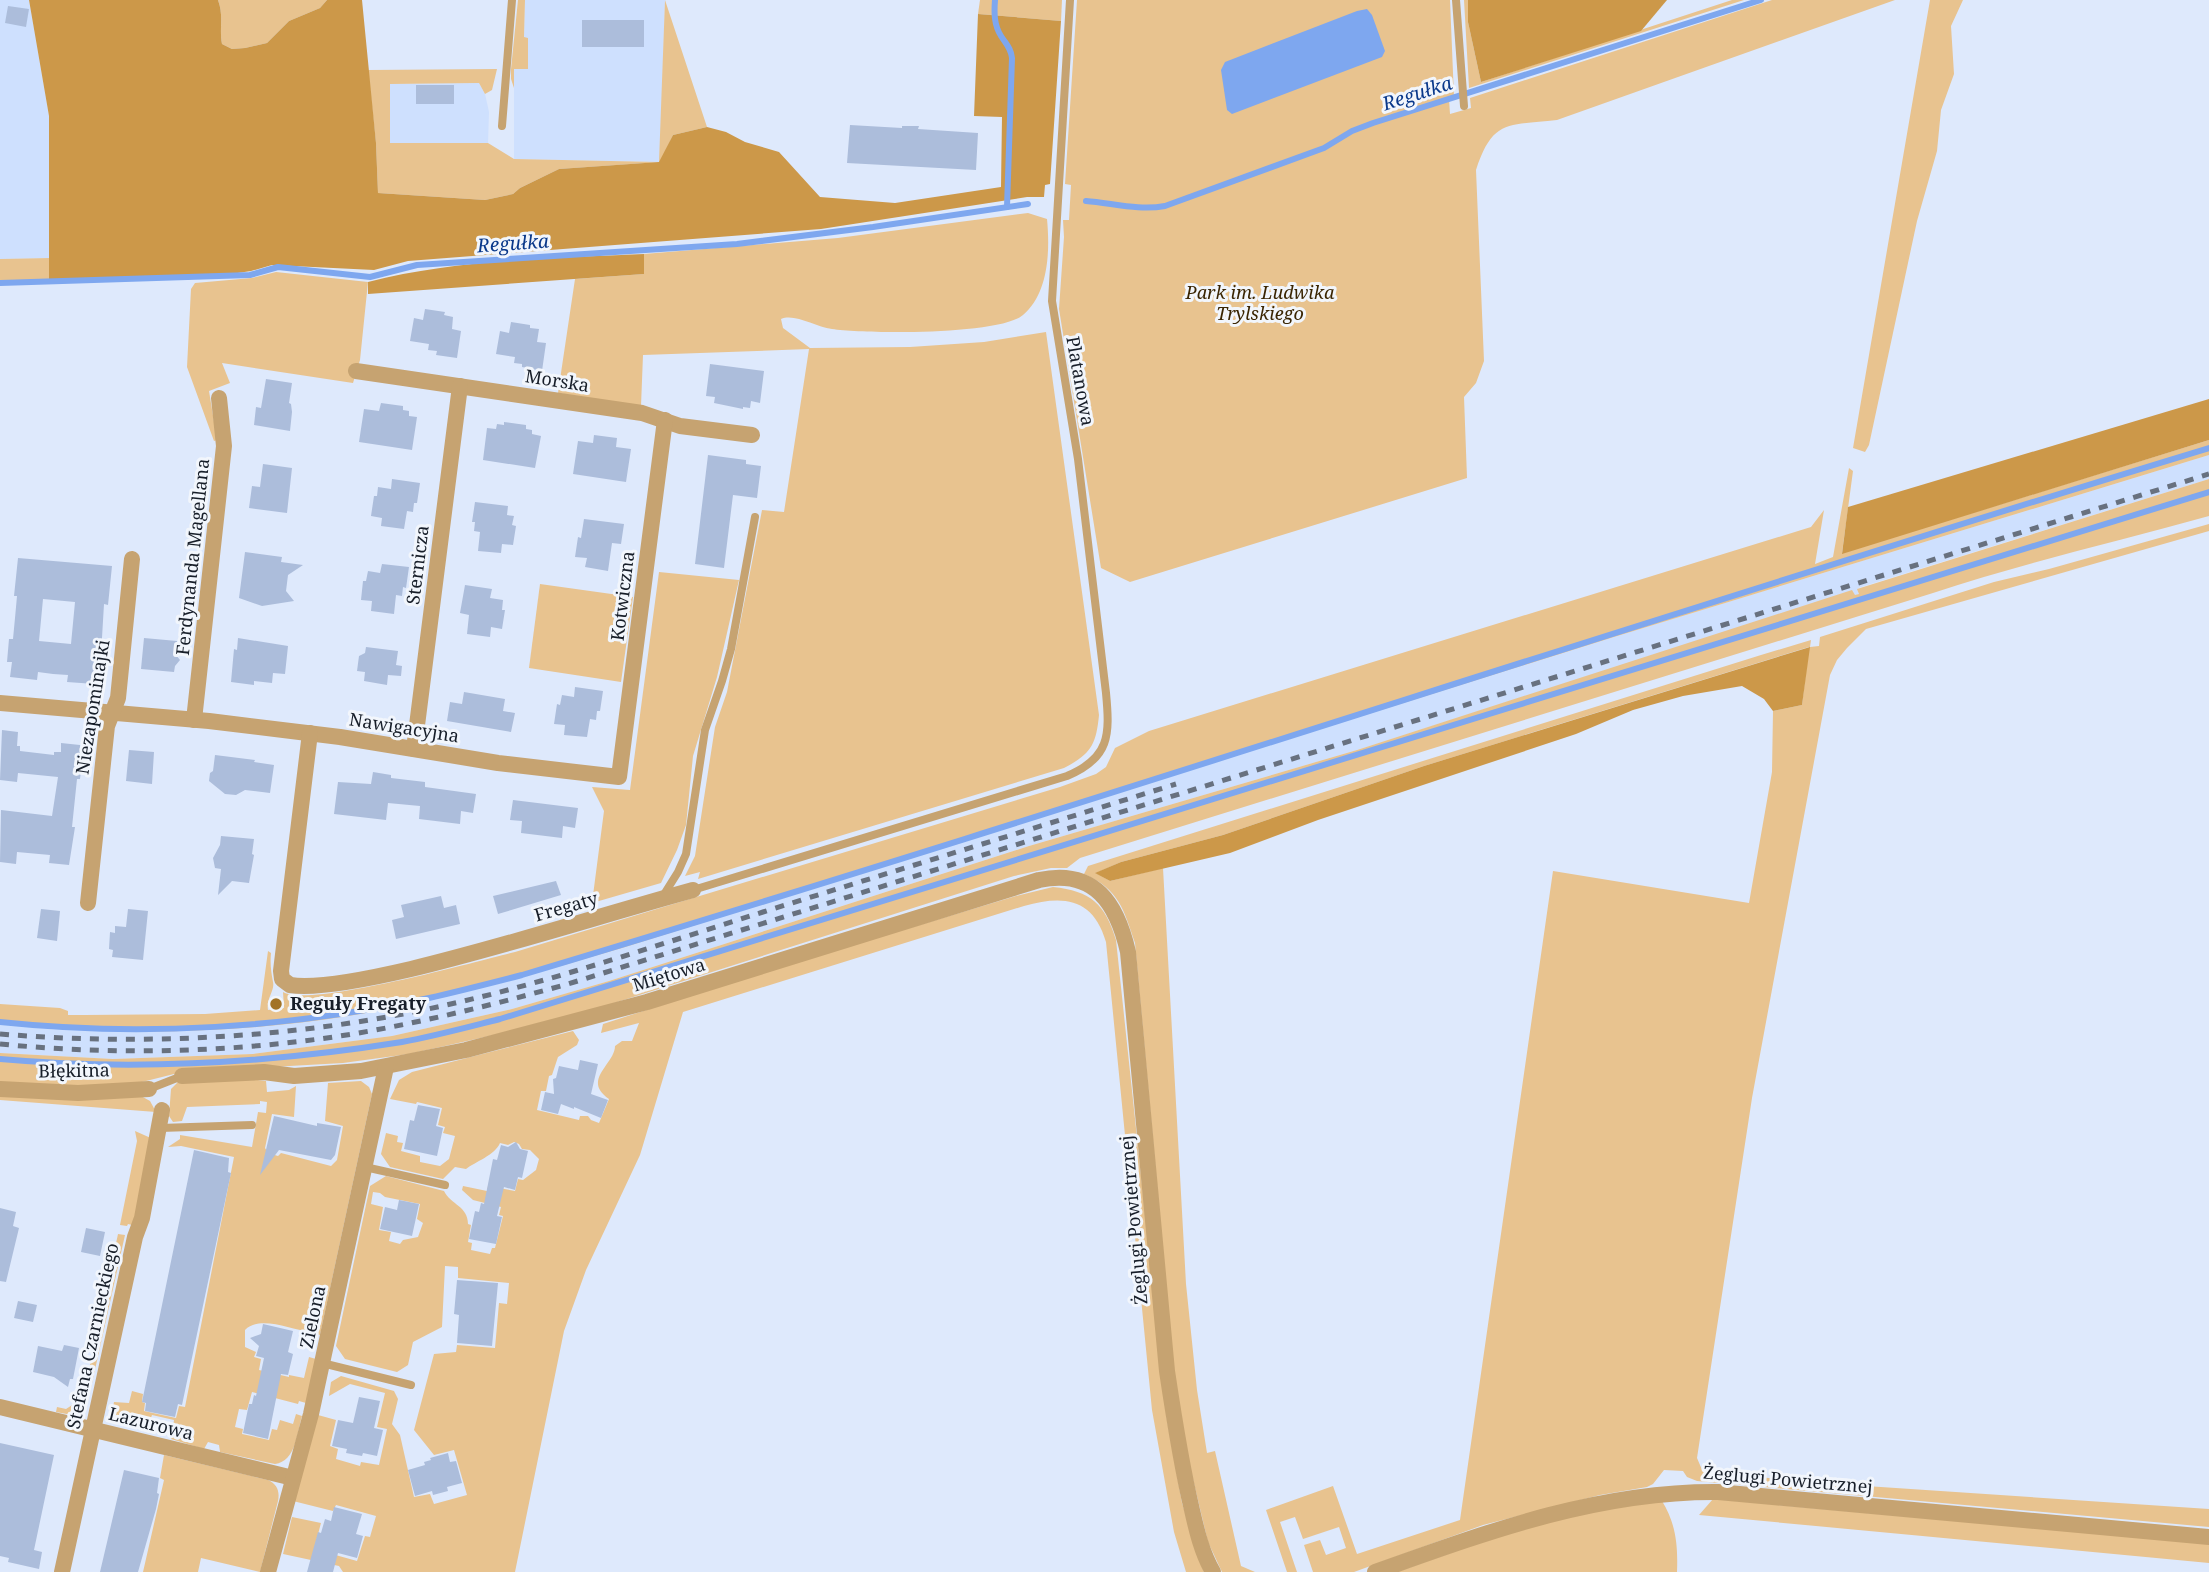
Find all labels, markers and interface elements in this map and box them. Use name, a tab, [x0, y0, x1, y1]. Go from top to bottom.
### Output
water label: Regułka	[1378, 70, 1455, 117]
water label: Regułka	[475, 228, 550, 259]
park label: Park im. Ludwika Trylskiego	[1184, 280, 1335, 325]
street label: Platanowa	[1061, 334, 1101, 428]
street label: Morska	[523, 363, 591, 397]
street label: Ferdynanda Magellana	[170, 457, 214, 657]
street label: Sternicza	[400, 524, 434, 606]
street label: Kotwiczna	[605, 550, 639, 642]
street label: Niezapominajki	[70, 638, 115, 776]
street label: Nawigacyjna	[347, 706, 461, 748]
street label: Fregaty	[531, 885, 601, 927]
street label: Miętowa	[630, 952, 708, 996]
place label: Reguły Fregaty	[290, 991, 427, 1015]
marker: Reguły Fregaty	[268, 996, 284, 1012]
street label: Błękitna	[38, 1057, 110, 1083]
street label: Żeglugi Powietrznej	[1114, 1134, 1152, 1306]
street label: Stefana Czarnieckiego	[61, 1241, 123, 1431]
street label: Zielona	[294, 1283, 330, 1350]
street label: Lazurowa	[106, 1401, 196, 1445]
street label: Żeglugi Powietrznej	[1702, 1460, 1874, 1498]

